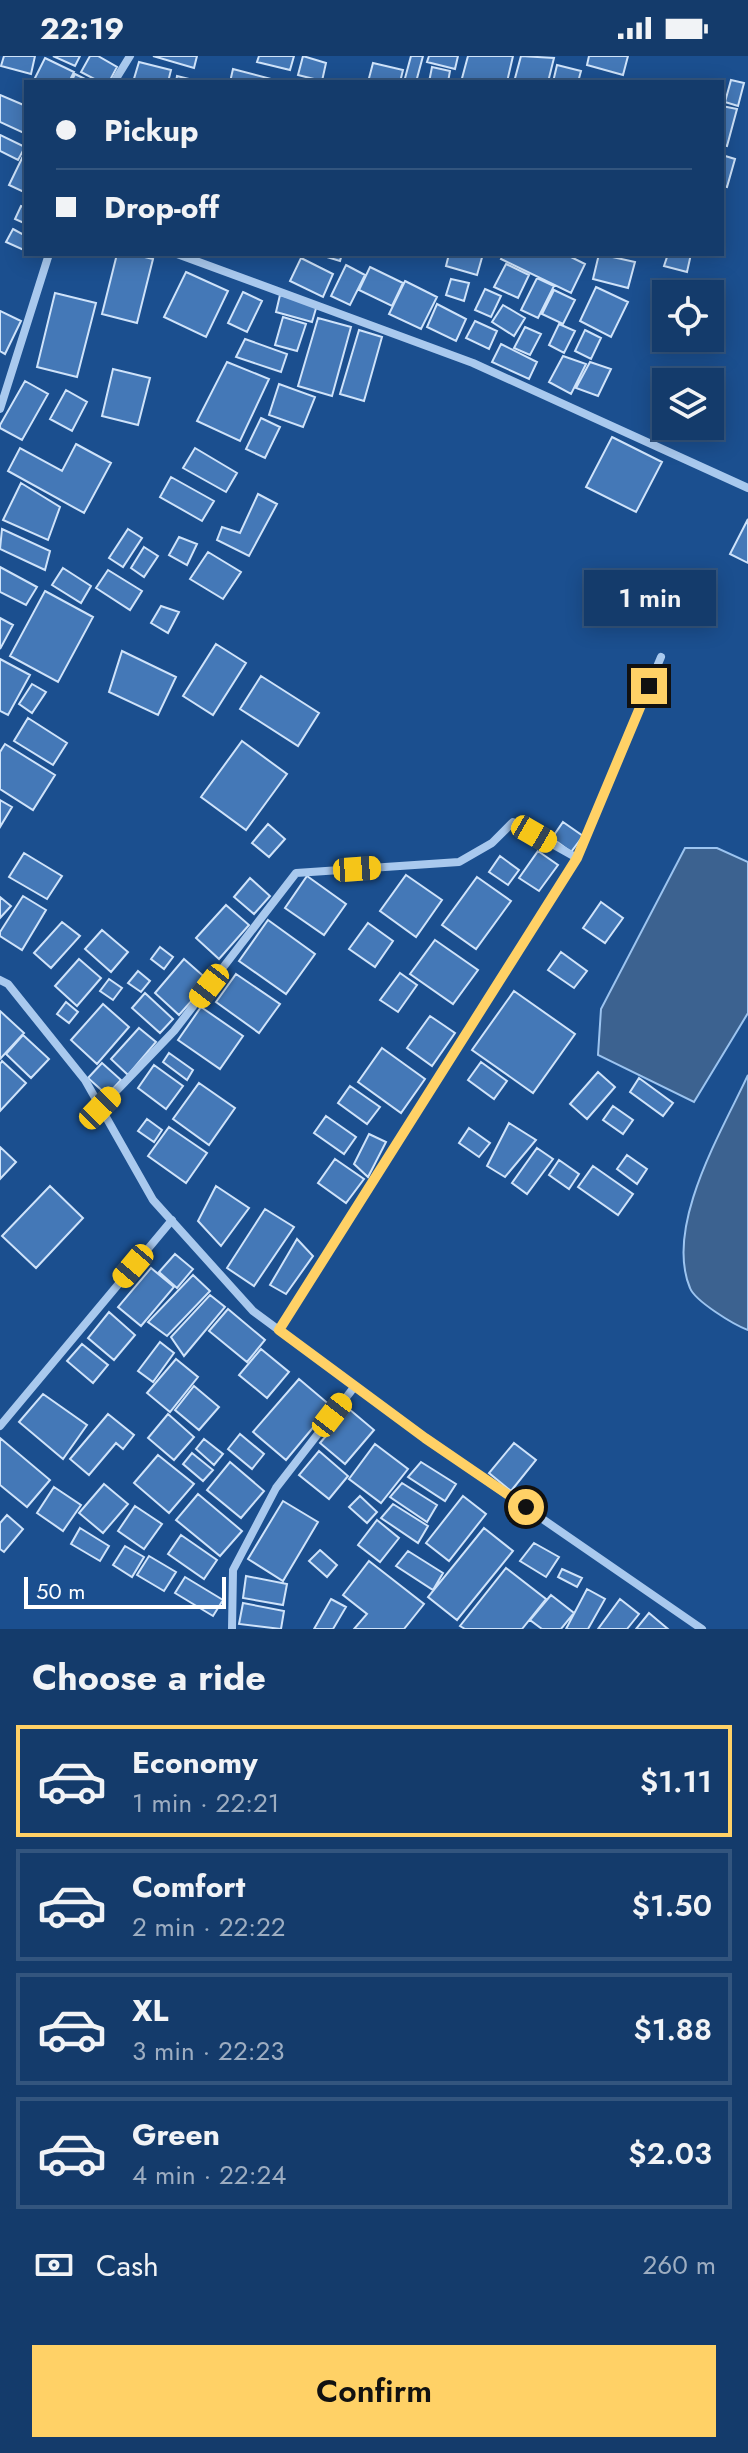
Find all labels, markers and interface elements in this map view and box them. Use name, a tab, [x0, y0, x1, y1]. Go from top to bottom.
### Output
text: 22:19	[40, 7, 124, 50]
text: Pickup	[104, 109, 199, 152]
text: Drop-off	[104, 186, 219, 229]
map controls	[652, 280, 724, 440]
button: locate	[652, 280, 724, 352]
button: layers	[652, 368, 724, 440]
callout: 1 min	[583, 570, 715, 626]
text: 1 min	[618, 579, 682, 617]
route end	[631, 668, 667, 704]
car	[507, 812, 561, 856]
car	[332, 855, 382, 883]
car	[185, 960, 233, 1012]
car	[75, 1082, 125, 1134]
car	[108, 1240, 158, 1292]
car	[308, 1389, 356, 1441]
route start	[508, 1489, 544, 1525]
scale bar	[24, 1573, 226, 1609]
text: 50 m	[36, 1575, 85, 1607]
text: Choose a ride	[32, 1651, 266, 1703]
text: Economy	[132, 1741, 258, 1784]
icon: car	[36, 1745, 108, 1817]
text: $1.11	[640, 1760, 712, 1803]
text: 1 min · 22:21	[132, 1784, 279, 1822]
text: Comfort	[132, 1865, 245, 1908]
icon: car	[36, 1869, 108, 1941]
text: $1.50	[632, 1884, 712, 1927]
text: 2 min · 22:22	[132, 1908, 286, 1946]
text: XL	[132, 1989, 168, 2032]
icon: car	[36, 1993, 108, 2065]
text: $1.88	[633, 2008, 712, 2051]
text: 3 min · 22:23	[132, 2032, 284, 2070]
text: Green	[132, 2113, 220, 2156]
icon: car	[36, 2117, 108, 2189]
text: $2.03	[628, 2132, 712, 2175]
text: 4 min · 22:24	[132, 2156, 286, 2194]
icon: cash	[32, 2243, 76, 2287]
text: Cash	[96, 2244, 159, 2287]
text: 260 m	[643, 2246, 716, 2284]
button: Confirm	[32, 2345, 716, 2437]

